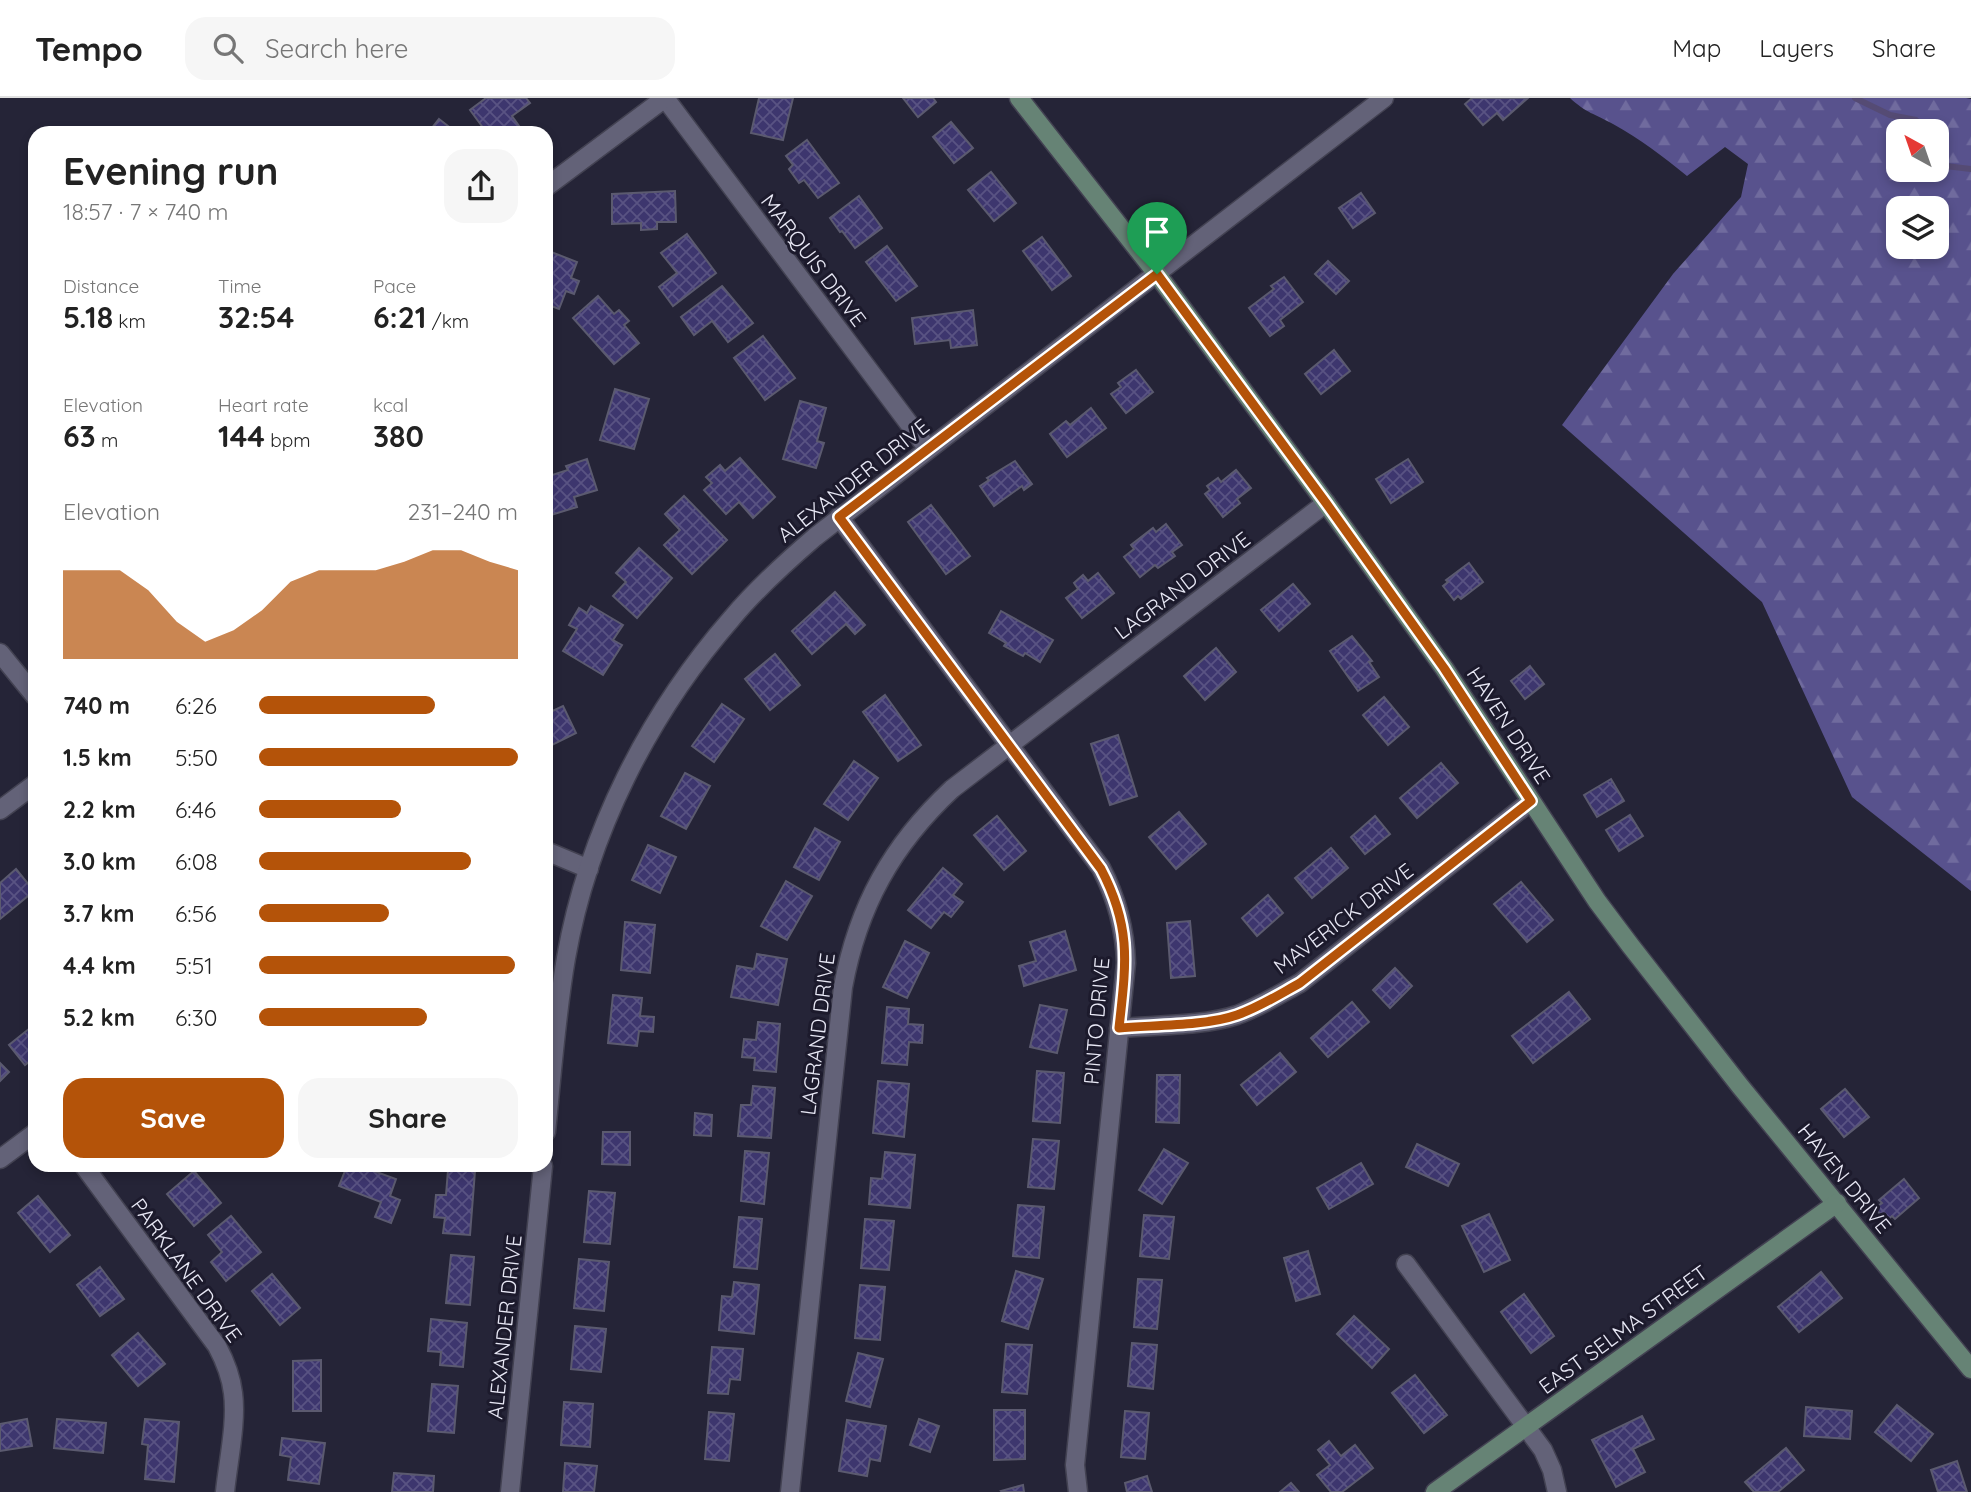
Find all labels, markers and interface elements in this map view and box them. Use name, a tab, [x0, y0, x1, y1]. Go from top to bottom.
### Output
search box	[185, 17, 675, 80]
text: Tempo	[35, 28, 143, 69]
icon: search	[209, 29, 247, 67]
text: Search here	[265, 32, 408, 65]
text: Map	[1672, 33, 1721, 63]
text: Layers	[1759, 33, 1834, 63]
text: Share	[1872, 33, 1936, 63]
north arrow	[1886, 119, 1950, 182]
map controls	[1886, 119, 1949, 259]
text: Evening run	[63, 147, 278, 195]
button: share	[444, 149, 518, 223]
street label: MARQUIS DRIVE	[756, 189, 872, 331]
button: layers	[1886, 196, 1949, 259]
text: 18:57 · 7 × 740 m	[63, 197, 229, 226]
pin	[1127, 202, 1187, 274]
icon: arrive	[1138, 213, 1176, 251]
text: Distance	[63, 274, 139, 298]
text: Time	[218, 274, 262, 298]
text: Pace	[373, 274, 416, 298]
text: 5.18	[63, 298, 113, 336]
text: 32:54	[218, 298, 294, 336]
text: 6:21	[373, 298, 427, 336]
text: km	[113, 309, 146, 333]
text: /km	[427, 309, 469, 333]
text: Elevation	[63, 393, 143, 417]
text: Heart rate	[218, 393, 309, 417]
text: kcal	[373, 393, 408, 417]
street label: ALEXANDER DRIVE	[772, 413, 934, 547]
text: 63	[63, 417, 96, 455]
text: 144	[218, 417, 265, 455]
text: 380	[373, 417, 424, 455]
text: m	[96, 428, 118, 452]
text: bpm	[265, 428, 311, 452]
text: Elevation	[63, 497, 160, 526]
text: 231–240 m	[408, 497, 518, 526]
street label: LAGRAND DRIVE	[1109, 525, 1255, 645]
street label: HAVEN DRIVE	[1462, 662, 1556, 788]
text: 740 m	[63, 691, 130, 720]
text: 6:26	[175, 691, 217, 720]
text: 1.5 km	[63, 743, 132, 772]
text: 5:50	[175, 743, 218, 772]
text: 2.2 km	[63, 795, 136, 824]
text: 6:46	[175, 795, 216, 824]
text: 3.0 km	[63, 847, 136, 876]
text: 6:08	[175, 847, 218, 876]
street label: MAVERICK DRIVE	[1268, 857, 1418, 979]
text: 3.7 km	[63, 899, 134, 928]
text: 6:56	[175, 899, 217, 928]
text: 4.4 km	[63, 951, 136, 980]
text: 5:51	[175, 951, 213, 980]
street label: LAGRAND DRIVE	[794, 951, 840, 1117]
street label: PINTO DRIVE	[1077, 956, 1115, 1086]
text: 5.2 km	[63, 1003, 135, 1032]
text: 6:30	[175, 1003, 217, 1032]
button: Save	[63, 1078, 284, 1158]
button: Share	[298, 1078, 518, 1158]
street label: HAVEN DRIVE	[1793, 1118, 1897, 1238]
street label: PARKLANE DRIVE	[126, 1193, 248, 1347]
street label: ALEXANDER DRIVE	[481, 1233, 527, 1421]
street label: EAST SELMA STREET	[1533, 1259, 1713, 1399]

